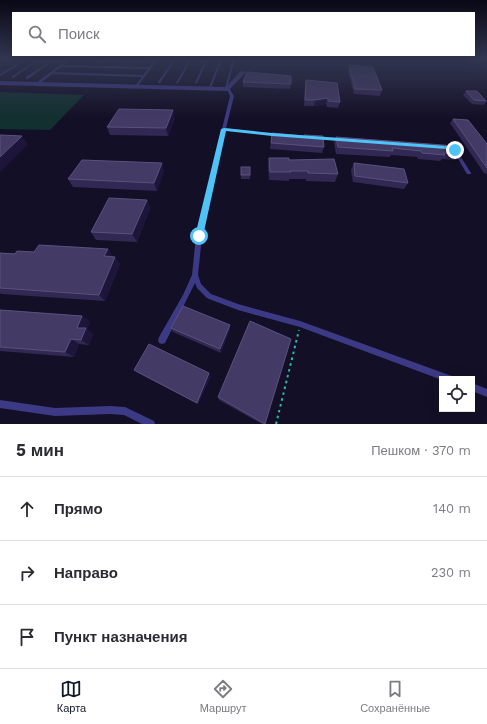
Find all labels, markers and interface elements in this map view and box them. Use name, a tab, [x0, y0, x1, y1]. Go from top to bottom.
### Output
search box	[12, 12, 475, 56]
icon: search	[26, 23, 48, 45]
text: Поиск	[58, 25, 100, 43]
route end	[446, 141, 464, 159]
route start	[190, 227, 208, 245]
map controls	[439, 376, 475, 412]
button: locate	[439, 376, 475, 412]
text: 5 мин	[16, 440, 64, 460]
text: Пешком · 370 m	[371, 443, 471, 458]
icon: ahead	[16, 498, 38, 520]
text: Прямо	[54, 500, 103, 518]
text: 140 m	[433, 501, 471, 516]
icon: right	[16, 562, 38, 584]
text: Направо	[54, 564, 118, 582]
text: 230 m	[431, 565, 471, 580]
icon: arrive	[16, 626, 38, 648]
text: Пункт назначения	[54, 628, 187, 646]
tab: Карта	[57, 678, 86, 715]
tab: Маршрут	[200, 678, 247, 715]
tab: Сохранённые	[360, 678, 430, 715]

